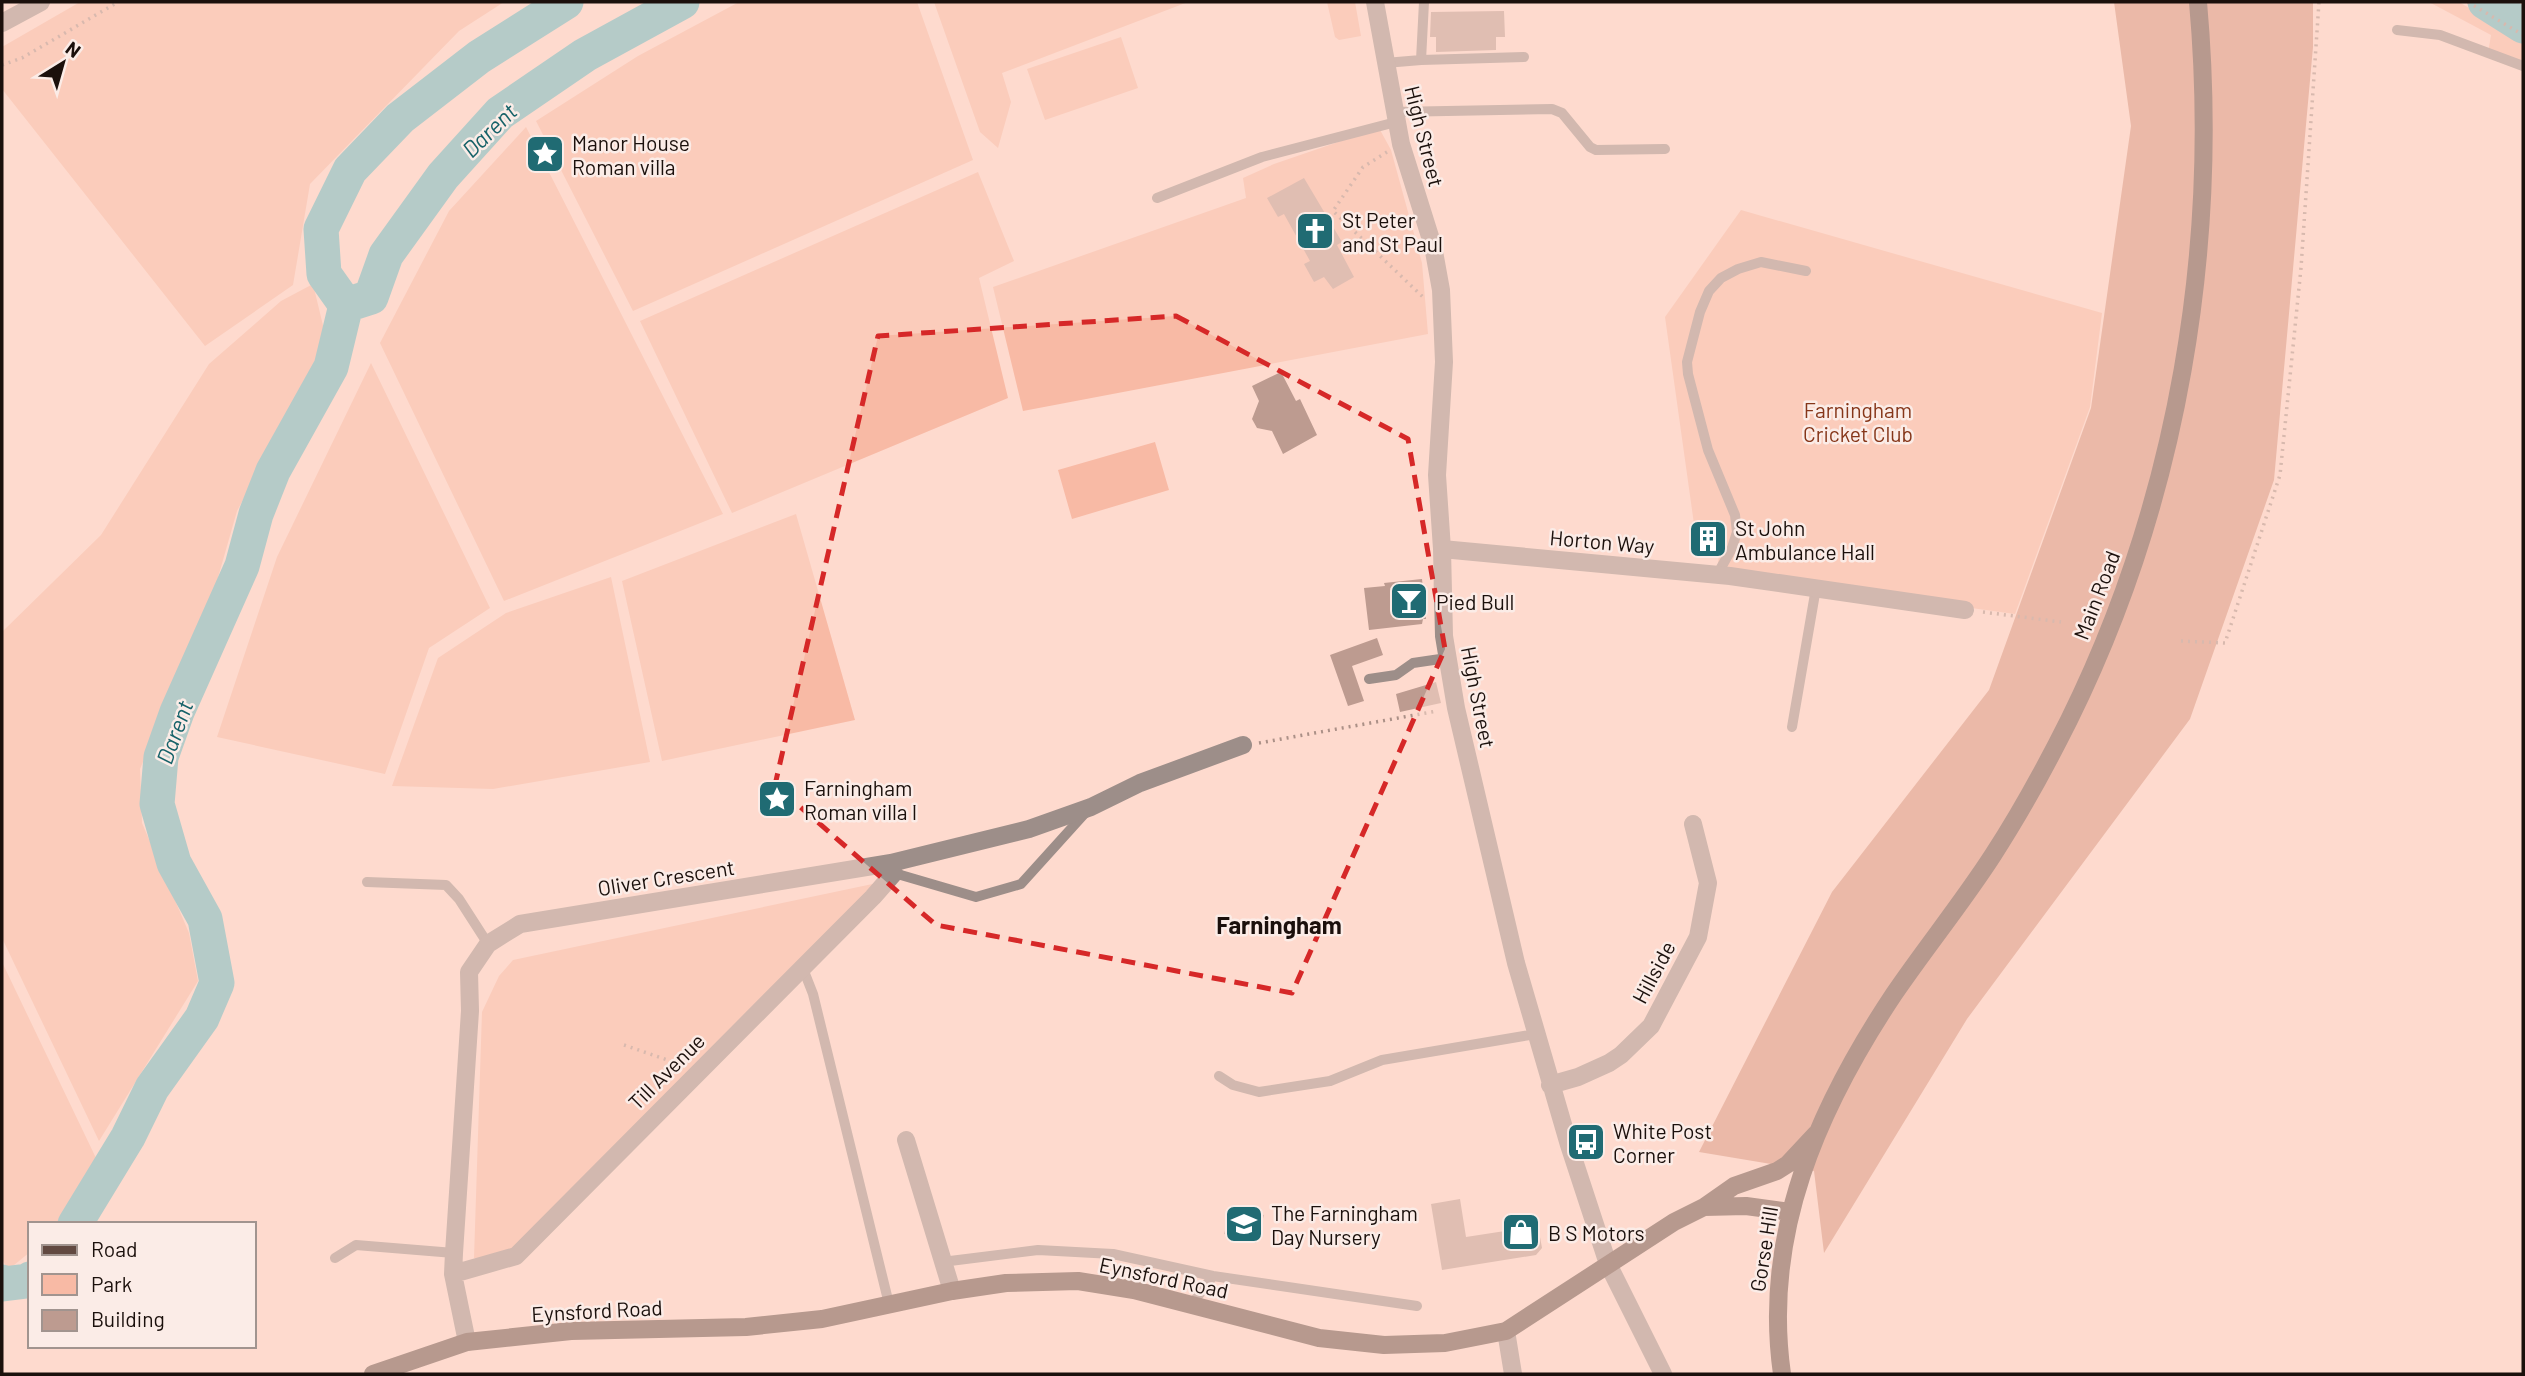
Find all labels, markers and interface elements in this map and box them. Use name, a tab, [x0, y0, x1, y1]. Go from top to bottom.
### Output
north arrow	[28, 28, 98, 98]
text: N	[62, 36, 86, 62]
street label: High Street	[1400, 83, 1450, 189]
water label: Darent	[456, 97, 522, 163]
place label: Manor House Roman villa	[572, 130, 690, 179]
place icon: Manor House Roman villa	[524, 133, 566, 175]
place label: St Peter and St Paul	[1342, 207, 1443, 256]
church icon: St Peter and St Paul	[1294, 210, 1336, 252]
park label: Farningham Cricket Club	[1803, 397, 1913, 446]
place label: St John Ambulance Hall	[1735, 515, 1875, 564]
building icon: St John Ambulance Hall	[1687, 518, 1729, 560]
street label: Horton Way	[1549, 524, 1656, 558]
street label: Main Road	[2068, 547, 2124, 643]
bar icon: Pied Bull	[1388, 580, 1430, 622]
place label: Pied Bull	[1436, 589, 1514, 614]
street label: High Street	[1457, 644, 1501, 750]
water label: Darent	[150, 696, 198, 768]
place label: Farningham Roman villa I	[804, 775, 917, 824]
place icon: Farningham Roman villa I	[756, 778, 798, 820]
street label: Oliver Crescent	[596, 854, 736, 900]
district label: Farningham	[1216, 910, 1342, 939]
street label: Hillside	[1626, 937, 1680, 1007]
street label: Till Avenue	[623, 1028, 709, 1114]
place label: White Post Corner	[1613, 1118, 1712, 1167]
bus stop icon: White Post Corner	[1565, 1121, 1607, 1163]
place label: The Farningham Day Nursery	[1271, 1200, 1418, 1249]
school or university icon: The Farningham Day Nursery	[1223, 1203, 1265, 1245]
street label: Gorse Hill	[1744, 1205, 1782, 1293]
shop icon: B S Motors	[1500, 1211, 1542, 1253]
place label: B S Motors	[1548, 1220, 1645, 1245]
legend	[28, 1222, 256, 1348]
text: Road	[91, 1236, 137, 1261]
street label: Eynsford Road	[1097, 1251, 1231, 1303]
text: Park	[91, 1271, 132, 1296]
street label: Eynsford Road	[531, 1294, 663, 1326]
text: Building	[91, 1306, 165, 1331]

